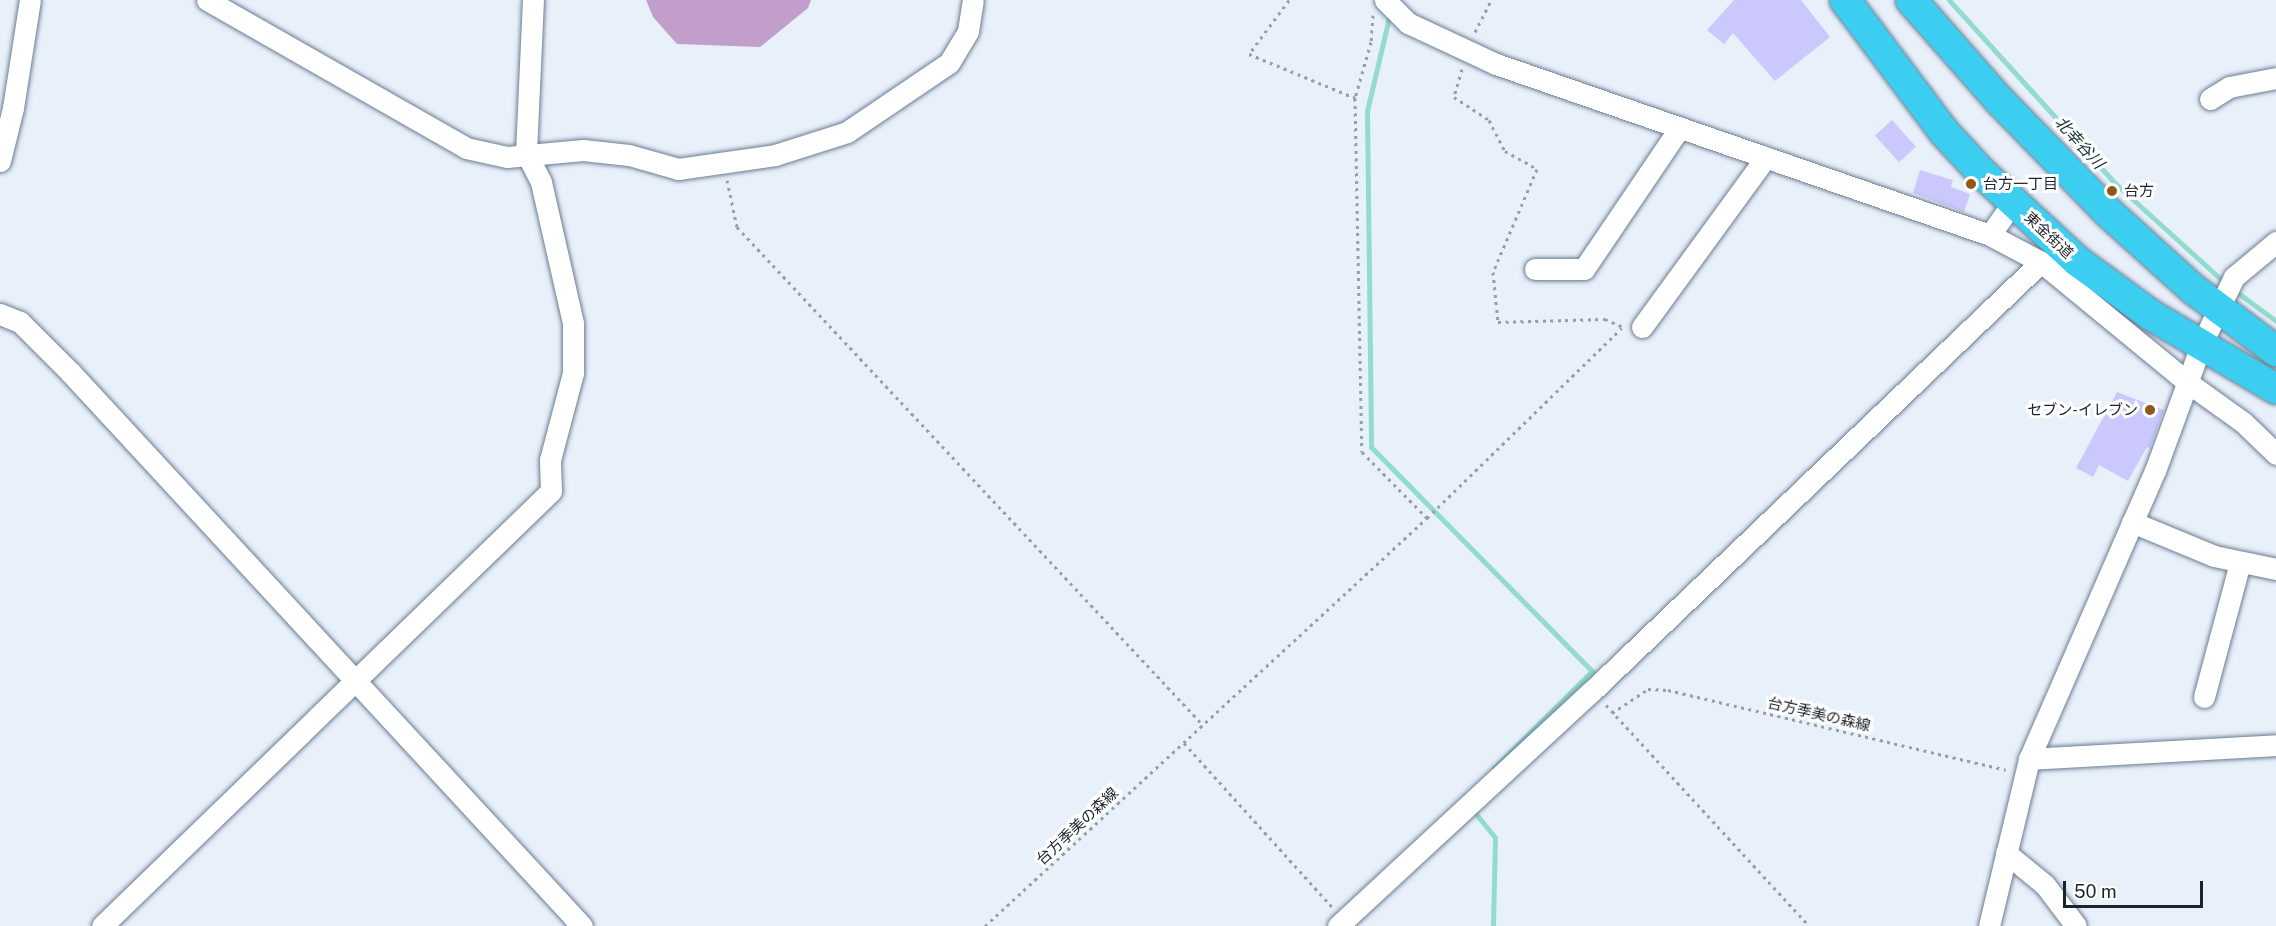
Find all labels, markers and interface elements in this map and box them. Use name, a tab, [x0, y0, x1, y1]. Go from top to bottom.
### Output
water label: 北幸谷川	[2050, 113, 2108, 173]
place label: 台方一丁目	[1983, 175, 2058, 193]
marker: 台方一丁目	[1964, 177, 1978, 191]
place label: 台方	[2124, 182, 2154, 200]
marker: 台方	[2105, 184, 2119, 198]
street label: 東金街道	[2021, 208, 2077, 262]
place label: セブン-イレブン	[2027, 401, 2138, 419]
marker: セブン-イレブン	[2143, 403, 2157, 417]
street label: 台方季美の森線	[1766, 693, 1872, 735]
street label: 台方季美の森線	[1032, 784, 1122, 868]
scale bar	[2066, 869, 2206, 907]
text: 50 m	[2074, 881, 2117, 902]

